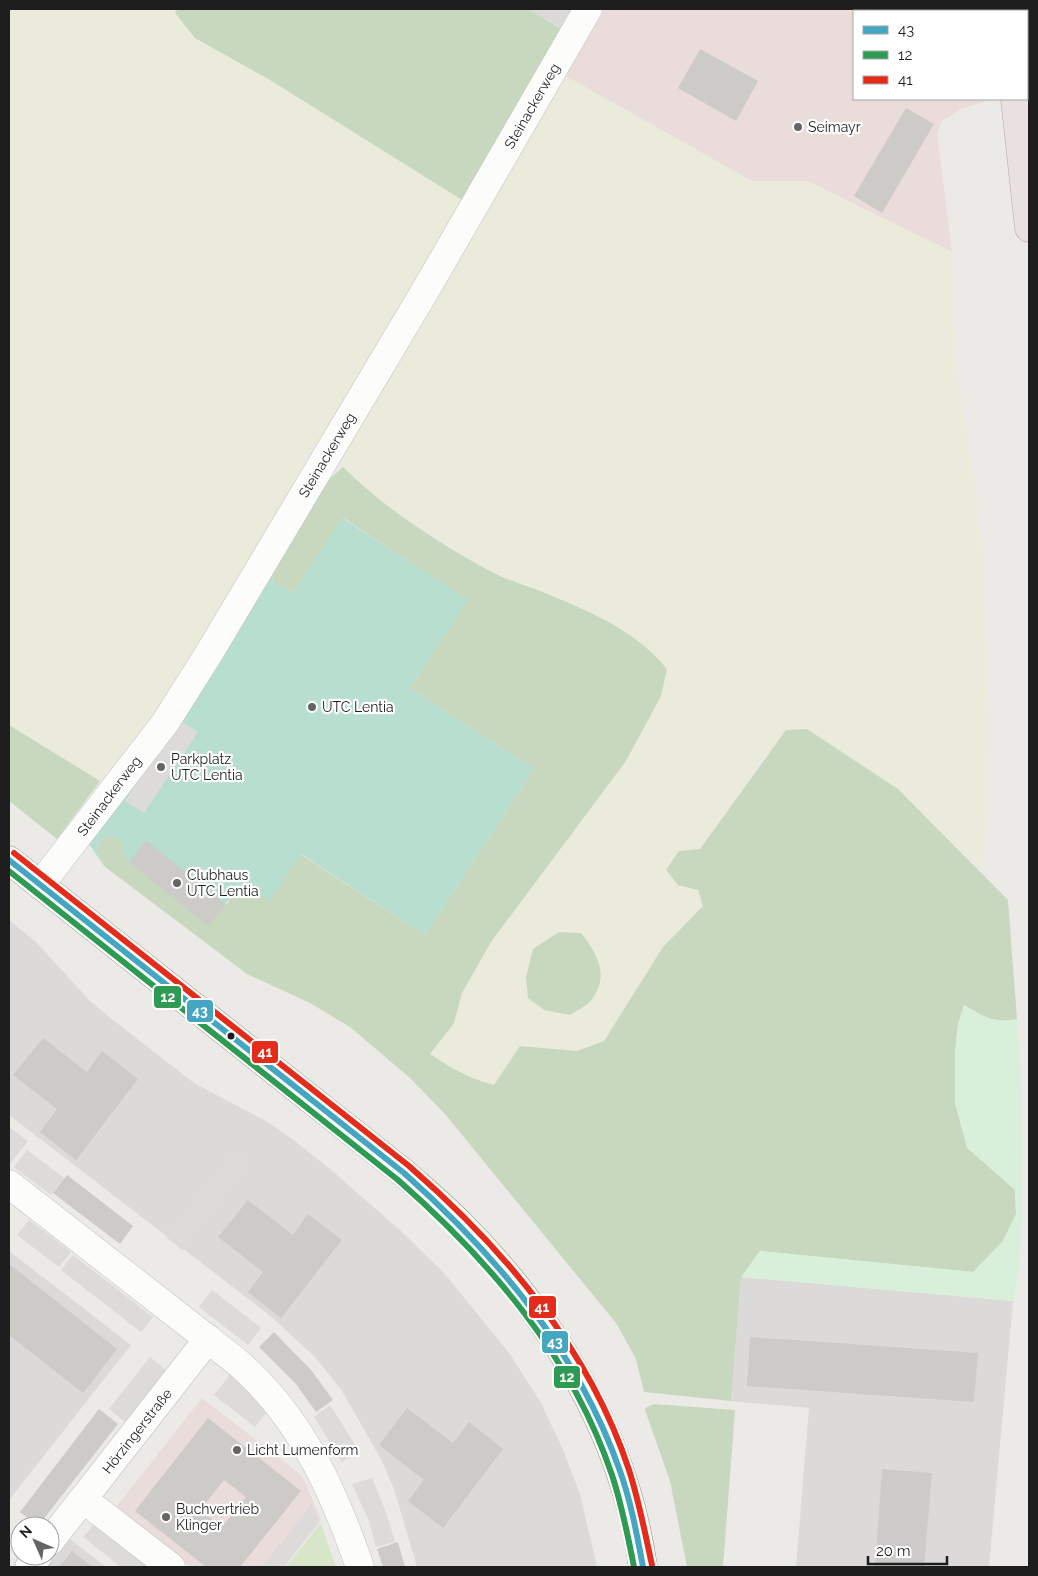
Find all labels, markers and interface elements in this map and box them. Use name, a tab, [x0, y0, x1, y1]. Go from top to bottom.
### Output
legend	[853, 10, 1028, 100]
text: 43	[898, 21, 914, 39]
text: 12	[898, 46, 912, 64]
street label: Steinackerweg	[501, 60, 563, 152]
text: 41	[898, 71, 913, 89]
place label: Seimayr	[808, 119, 861, 135]
marker: Seimayr	[792, 121, 804, 133]
street label: Steinackerweg	[295, 410, 359, 500]
place label: UTC Lentia	[322, 699, 394, 715]
marker: UTC Lentia	[306, 701, 318, 713]
place label: Parkplatz UTC Lentia	[171, 751, 243, 783]
street label: Steinackerweg	[74, 753, 144, 839]
marker: Parkplatz UTC Lentia	[155, 761, 167, 773]
place label: Clubhaus UTC Lentia	[187, 867, 259, 899]
marker: Clubhaus UTC Lentia	[171, 877, 183, 889]
line badge: 12	[153, 985, 182, 1009]
text: 12	[161, 989, 176, 1005]
line badge: 43	[186, 999, 214, 1023]
text: 43	[192, 1003, 208, 1019]
unlabelled marker	[226, 1031, 236, 1041]
line badge: 41	[251, 1040, 279, 1064]
text: 41	[258, 1044, 273, 1060]
line badge: 41	[528, 1295, 557, 1319]
text: 41	[535, 1299, 550, 1315]
line badge: 43	[541, 1330, 569, 1354]
text: 43	[547, 1334, 563, 1350]
line badge: 12	[553, 1365, 581, 1389]
text: 12	[560, 1369, 575, 1385]
street label: Hörzingerstraße	[99, 1385, 175, 1477]
place label: Licht Lumenform	[247, 1442, 358, 1458]
marker: Licht Lumenform	[231, 1444, 243, 1456]
place label: Buchvertrieb Klinger	[176, 1501, 260, 1533]
marker: Buchvertrieb Klinger	[160, 1511, 172, 1523]
north arrow	[10, 1516, 60, 1566]
text: N	[16, 1522, 35, 1541]
scale bar	[868, 1534, 947, 1566]
text: 20 m	[876, 1542, 911, 1560]

